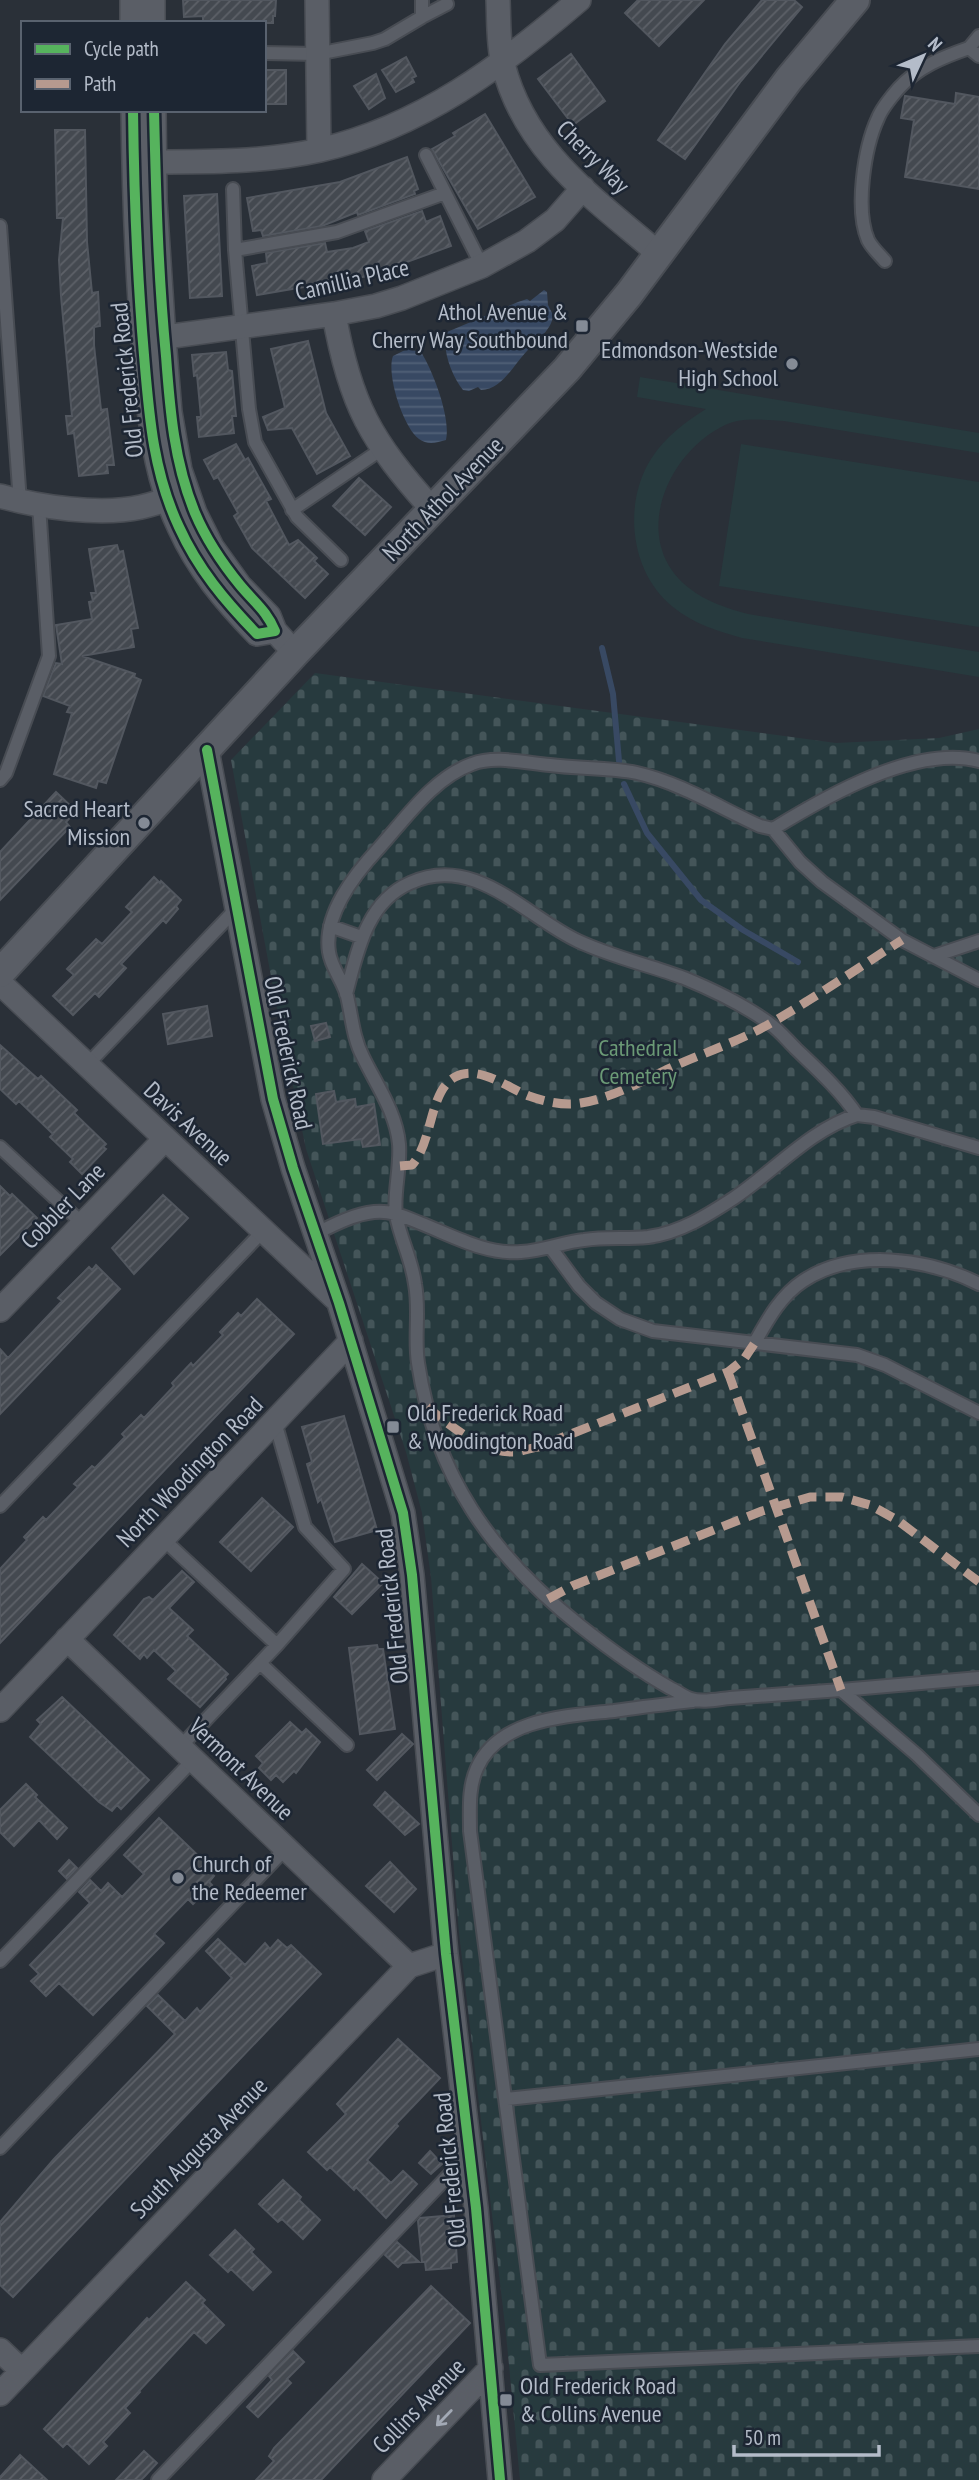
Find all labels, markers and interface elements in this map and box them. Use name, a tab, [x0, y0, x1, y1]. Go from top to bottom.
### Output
legend	[21, 21, 266, 112]
north arrow	[888, 21, 958, 91]
text: N	[923, 32, 947, 56]
text: Cycle path	[84, 35, 159, 62]
text: Path	[84, 70, 116, 97]
street label: Cherry Way	[550, 113, 637, 200]
street label: Camillia Place	[292, 251, 412, 308]
place label: Athol Avenue & Cherry Way Southbound	[372, 296, 568, 355]
street label: Old Frederick Road	[103, 301, 150, 459]
marker: Athol Avenue & Cherry Way Southbound	[574, 318, 590, 334]
place label: Edmondson-Westside High School	[601, 334, 778, 393]
marker: Edmondson-Westside High School	[784, 356, 800, 372]
street label: North Athol Avenue	[375, 430, 510, 567]
place label: Sacred Heart Mission	[23, 793, 130, 852]
marker: Sacred Heart Mission	[136, 815, 152, 831]
street label: Old Frederick Road	[257, 973, 320, 1132]
park label: Cathedral Cemetery	[598, 1032, 678, 1091]
street label: Davis Avenue	[138, 1075, 239, 1172]
street label: Cobbler Lane	[14, 1156, 111, 1255]
street label: North Woodington Road	[110, 1390, 270, 1554]
place label: Old Frederick Road & Woodington Road	[407, 1397, 573, 1456]
marker: Old Frederick Road & Woodington Road	[385, 1419, 401, 1435]
street label: Old Frederick Road	[368, 1527, 415, 1685]
street label: Vermont Avenue	[181, 1710, 301, 1827]
place label: Church of the Redeemer	[192, 1848, 307, 1907]
marker: Church of the Redeemer	[170, 1870, 186, 1886]
street label: South Augusta Avenue	[123, 2070, 274, 2225]
street label: Old Frederick Road	[426, 2091, 473, 2249]
street label: Collins Avenue	[366, 2351, 472, 2460]
place label: Old Frederick Road & Collins Avenue	[520, 2370, 676, 2429]
marker: Old Frederick Road & Collins Avenue	[498, 2392, 514, 2408]
one-way arrow	[435, 2409, 452, 2426]
scale bar	[734, 2414, 879, 2458]
text: 50 m	[744, 2424, 781, 2451]

